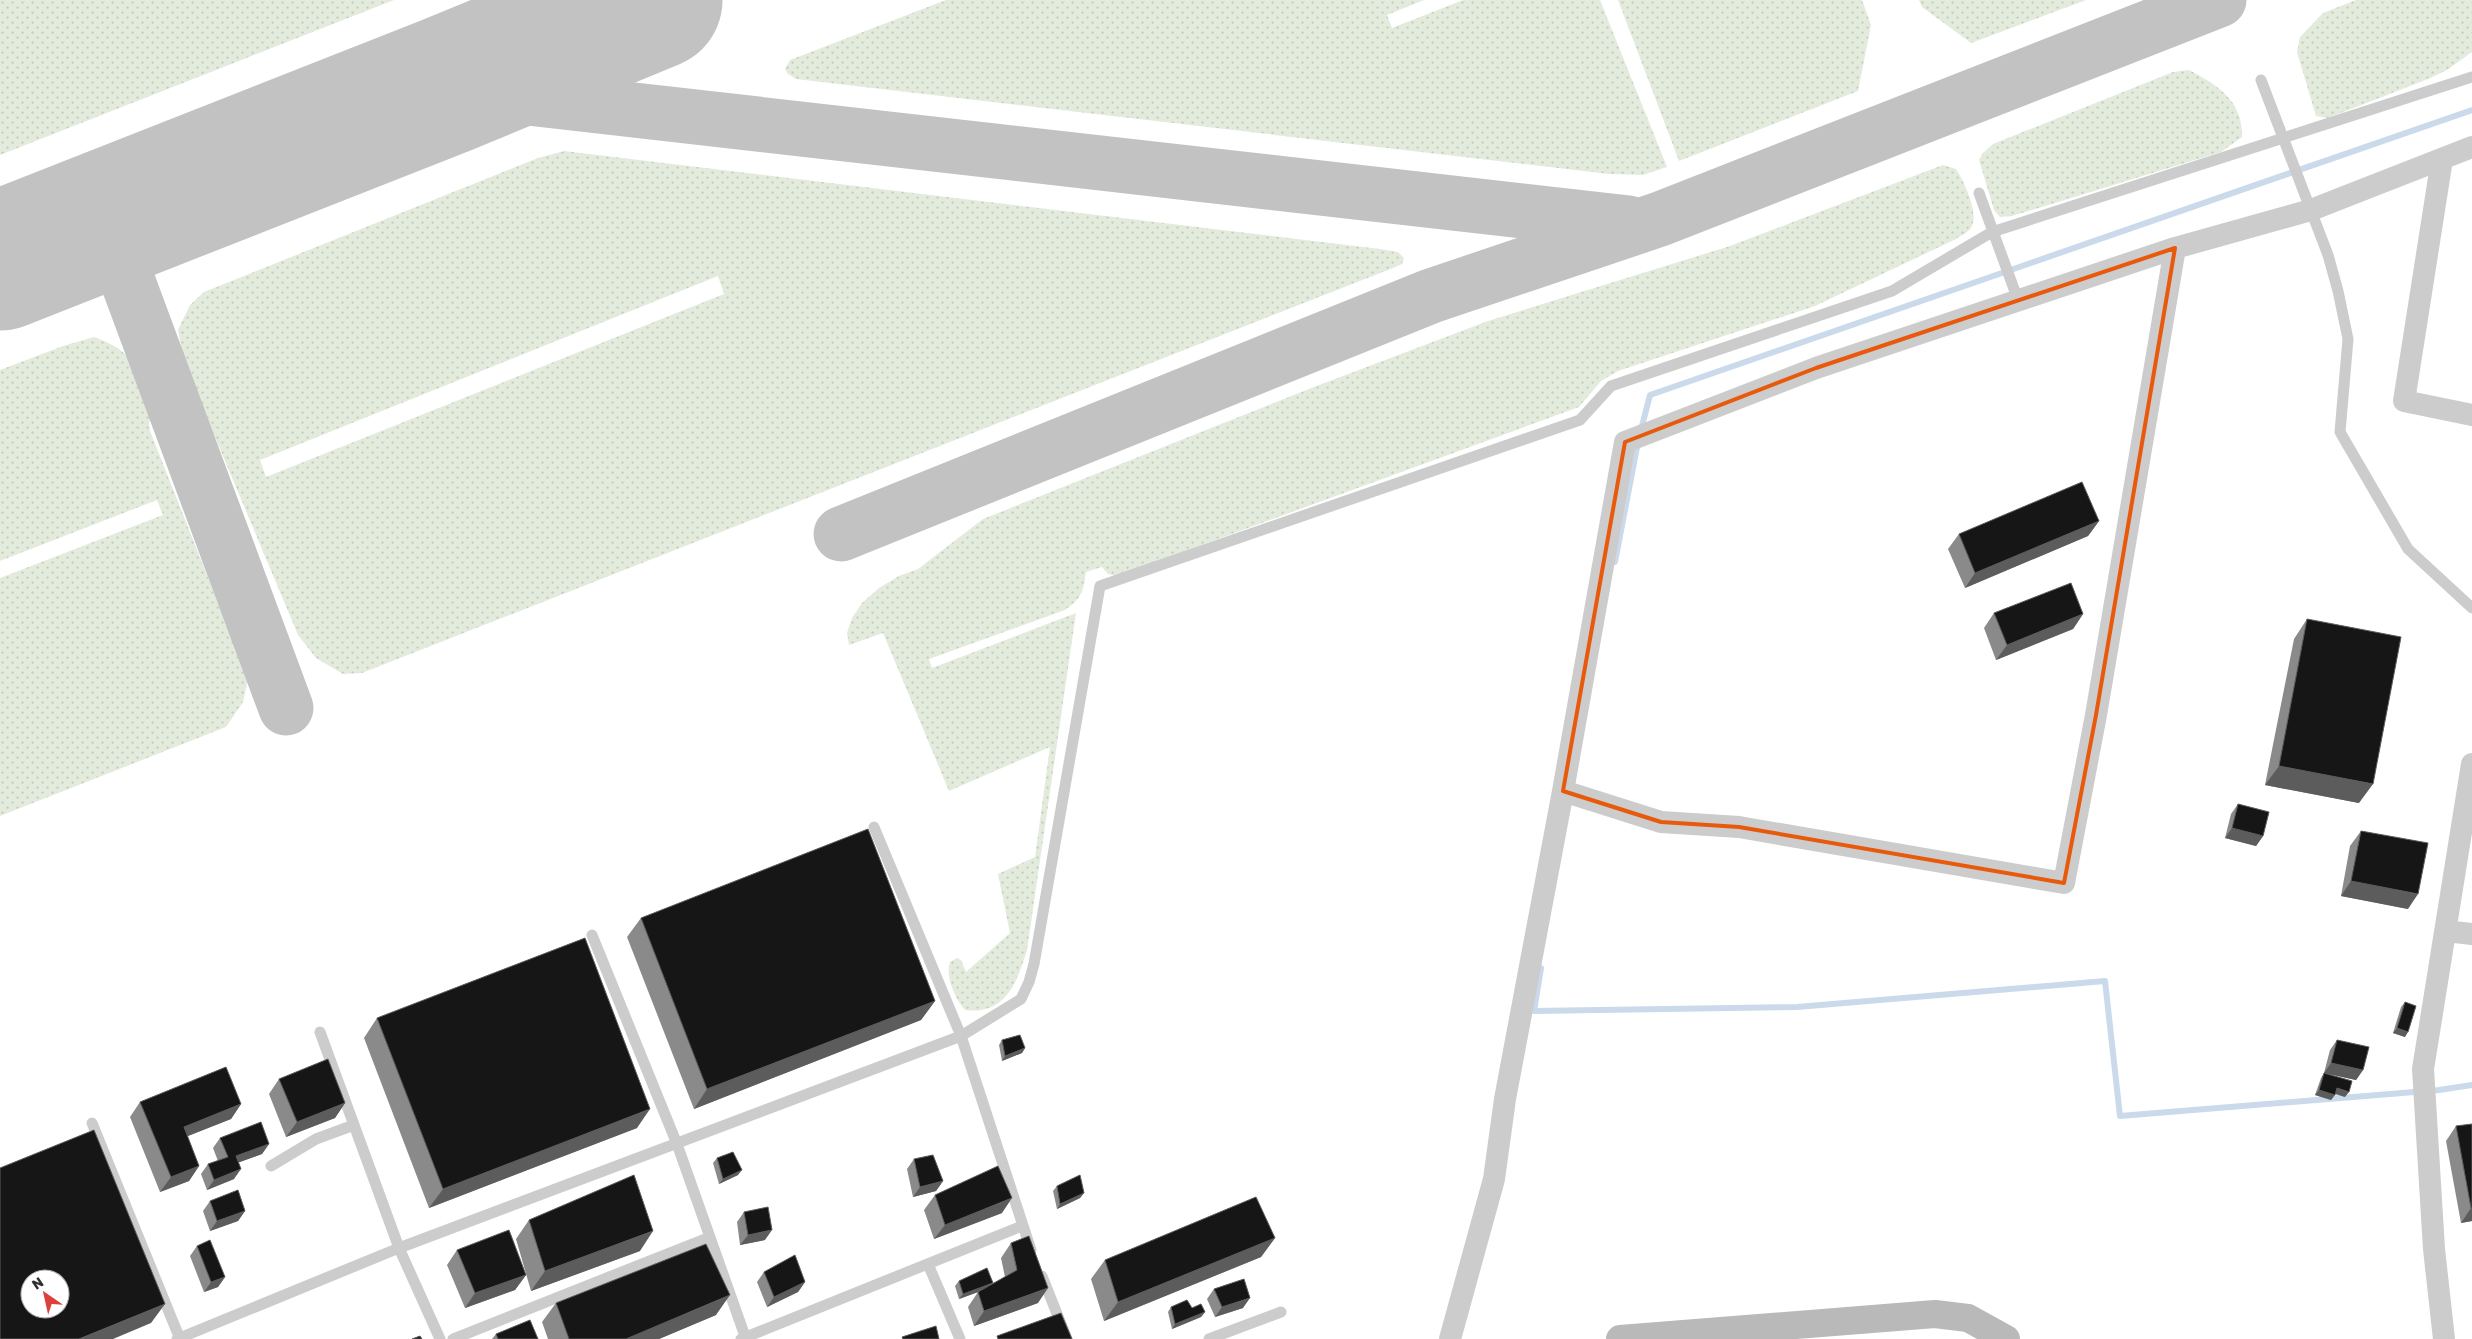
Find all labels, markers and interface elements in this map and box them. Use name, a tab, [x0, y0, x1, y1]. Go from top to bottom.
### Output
north arrow	[20, 1269, 70, 1319]
text: N	[29, 1274, 47, 1294]

